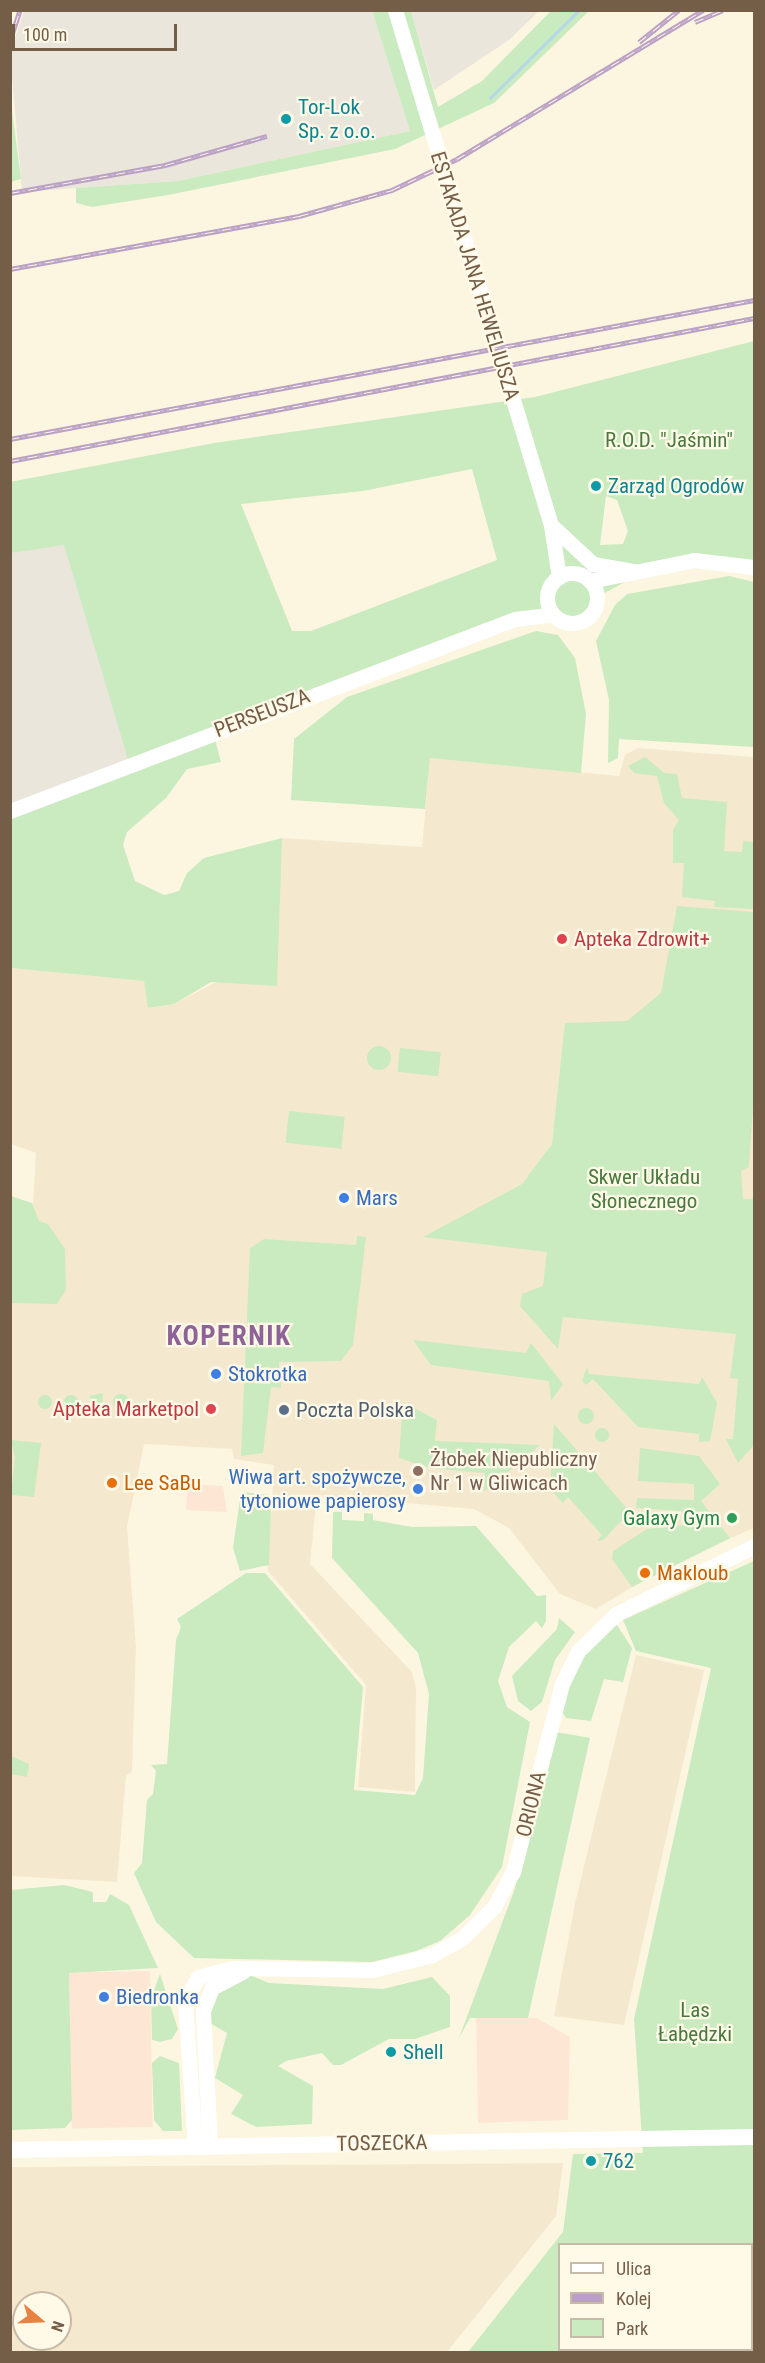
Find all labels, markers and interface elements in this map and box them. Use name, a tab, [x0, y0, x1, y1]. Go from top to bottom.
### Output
scale bar	[15, 12, 180, 50]
text: 100 m	[23, 24, 67, 45]
place label: Tor-Lok Sp. z o.o.	[298, 94, 376, 144]
marker: Tor-Lok Sp. z o.o.	[279, 112, 293, 126]
street label: ESTAKADA JANA HEWELIUSZA	[425, 148, 525, 404]
park label: R.O.D. "Jaśmin"	[605, 427, 733, 453]
place label: Zarząd Ogrodów	[608, 473, 744, 499]
marker: Zarząd Ogrodów	[589, 479, 603, 493]
street label: PERSEUSZA	[211, 683, 313, 743]
place label: Apteka Zdrowit+	[574, 926, 710, 952]
marker: Apteka Zdrowit+	[555, 932, 569, 946]
park label: Skwer Układu Słonecznego	[588, 1164, 700, 1214]
place label: Mars	[356, 1185, 398, 1211]
marker: Mars	[337, 1191, 351, 1205]
district label: KOPERNIK	[166, 1321, 292, 1353]
place label: Stokrotka	[228, 1361, 307, 1387]
marker: Stokrotka	[209, 1367, 223, 1381]
place label: Apteka Marketpol	[53, 1396, 199, 1422]
place label: Poczta Polska	[296, 1397, 414, 1423]
marker: Apteka Marketpol	[204, 1402, 218, 1416]
marker: Poczta Polska	[277, 1403, 291, 1417]
place label: Żłobek Niepubliczny Nr 1 w Gliwicach	[430, 1446, 597, 1496]
place label: Wiwa art. spożywcze, tytoniowe papierosy	[228, 1464, 406, 1514]
marker: Żłobek Niepubliczny Nr 1 w Gliwicach	[411, 1464, 425, 1478]
place label: Lee SaBu	[124, 1470, 201, 1496]
marker: Lee SaBu	[105, 1476, 119, 1490]
marker: Wiwa art. spożywcze, tytoniowe papierosy	[411, 1482, 425, 1496]
place label: Galaxy Gym	[623, 1505, 720, 1531]
marker: Galaxy Gym	[725, 1511, 739, 1525]
place label: Makloub	[657, 1560, 728, 1586]
marker: Makloub	[638, 1566, 652, 1580]
street label: ORIONA	[511, 1768, 551, 1840]
place label: Biedronka	[116, 1984, 199, 2010]
marker: Biedronka	[97, 1990, 111, 2004]
park label: Las Łabędzki	[658, 1997, 732, 2047]
place label: Shell	[403, 2039, 444, 2065]
marker: Shell	[384, 2045, 398, 2059]
street label: TOSZECKA	[336, 2130, 428, 2156]
place label: 762	[603, 2148, 634, 2174]
marker: 762	[584, 2154, 598, 2168]
legend	[558, 2243, 753, 2351]
text: Ulica	[616, 2258, 651, 2279]
text: Kolej	[616, 2288, 651, 2309]
north arrow	[12, 2291, 72, 2351]
text: Park	[616, 2318, 648, 2339]
text: N	[47, 2319, 68, 2334]

